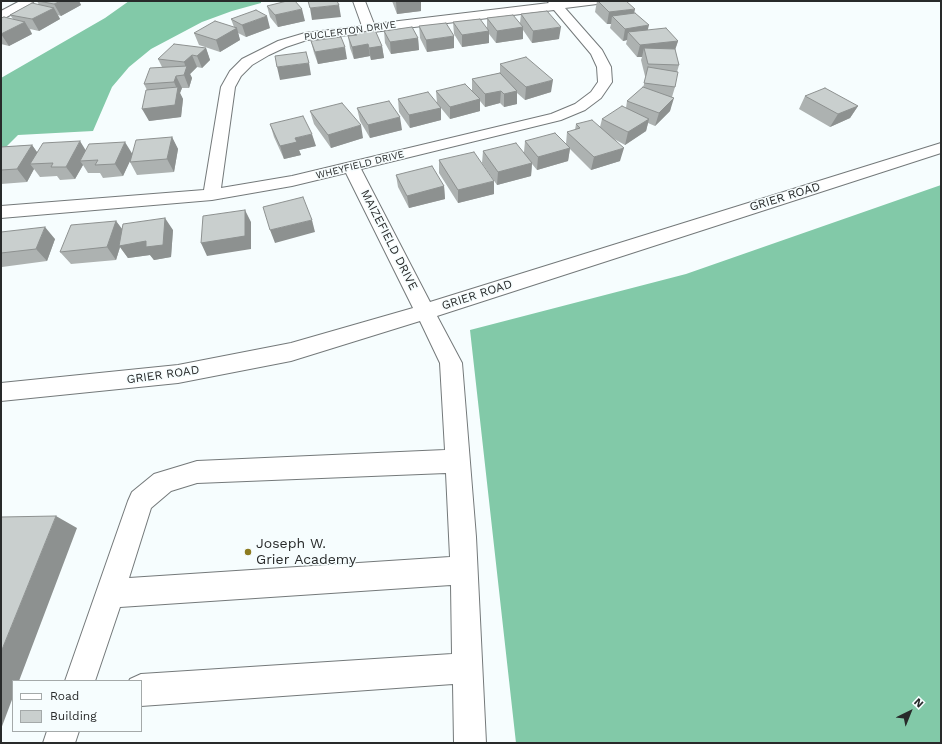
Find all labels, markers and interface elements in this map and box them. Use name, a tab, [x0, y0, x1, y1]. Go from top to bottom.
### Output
street label: PUCLERTON DRIVE	[303, 19, 397, 43]
street label: WHEYFIELD DRIVE	[315, 148, 405, 182]
street label: GRIER ROAD	[748, 179, 822, 215]
street label: MAIZEFIELD DRIVE	[357, 187, 421, 293]
street label: GRIER ROAD	[440, 277, 514, 313]
street label: GRIER ROAD	[126, 363, 200, 387]
place label: Joseph W. Grier Academy	[256, 536, 356, 568]
marker: Joseph W. Grier Academy	[243, 547, 253, 557]
legend	[12, 680, 142, 732]
text: Road	[50, 689, 79, 703]
north arrow	[890, 692, 930, 732]
text: N	[911, 695, 926, 710]
text: Building	[50, 709, 97, 723]

